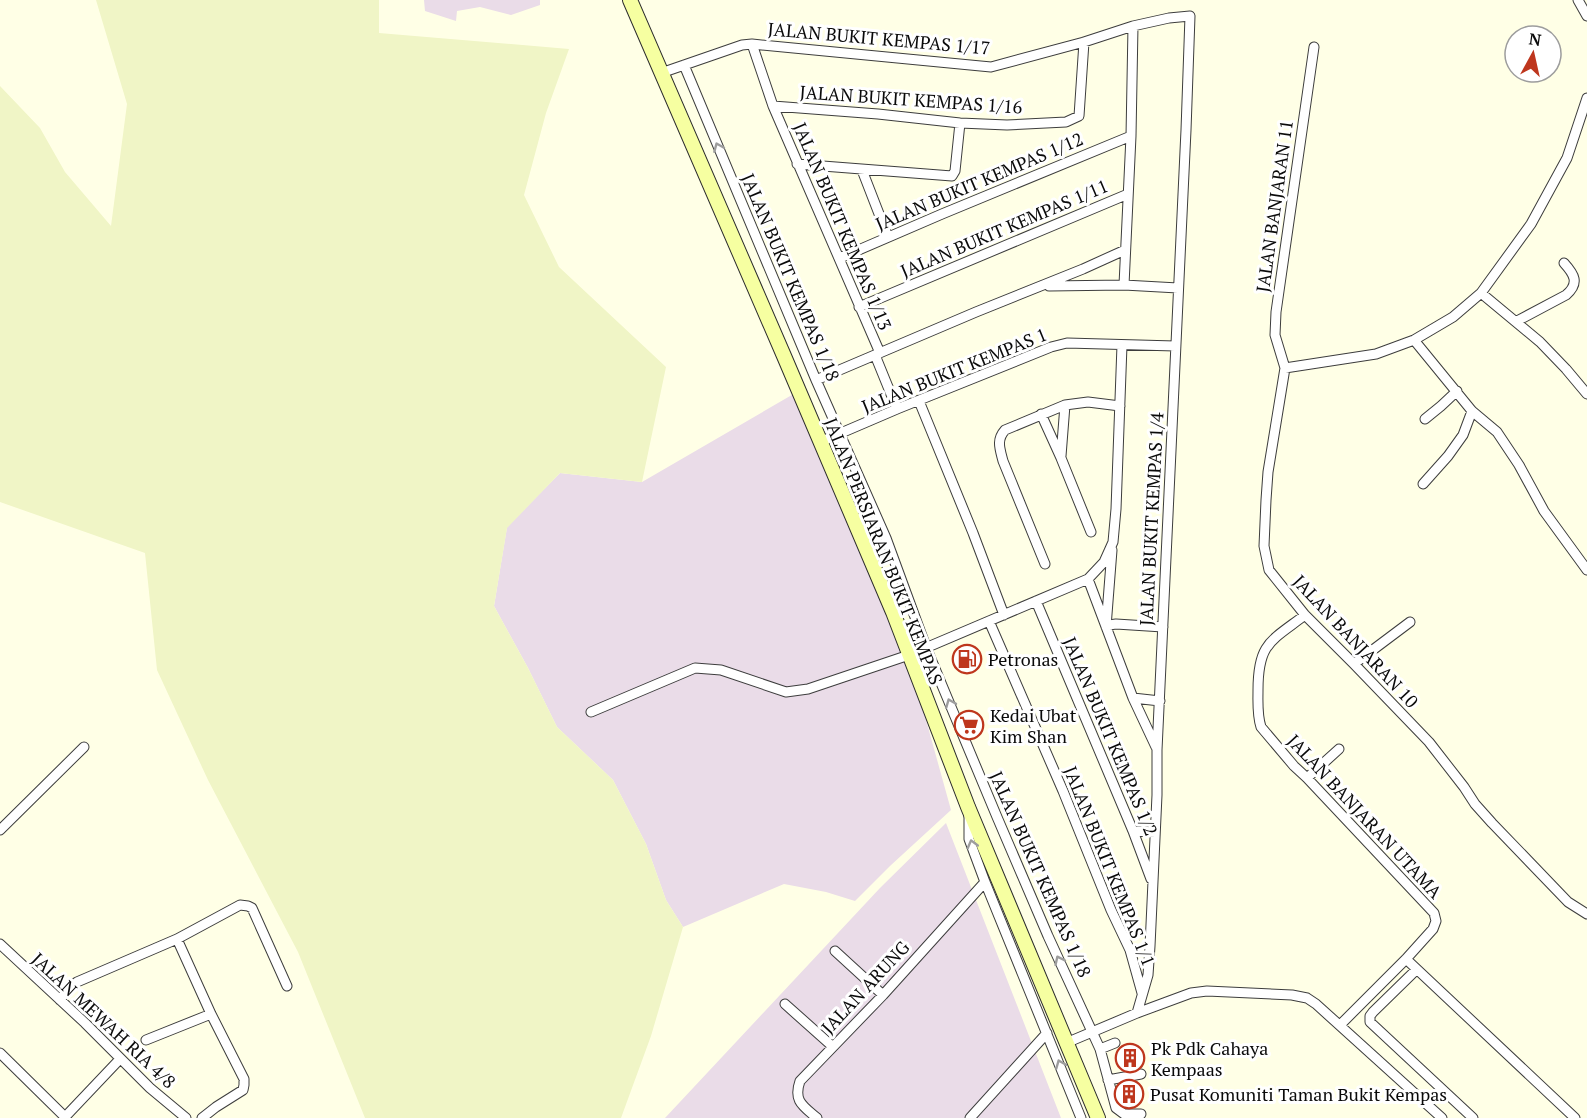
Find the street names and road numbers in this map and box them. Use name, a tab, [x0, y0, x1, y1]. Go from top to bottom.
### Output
street label: JALAN BUKIT KEMPAS 1/17	[767, 16, 991, 60]
street label: JALAN BUKIT KEMPAS 1/16	[799, 79, 1024, 119]
street label: JALAN BANJARAN 11	[1250, 118, 1298, 294]
street label: JALAN BUKIT KEMPAS 1/13	[788, 119, 898, 333]
street label: JALAN BUKIT KEMPAS 1/12	[872, 126, 1086, 236]
street label: JALAN BUKIT KEMPAS 1/18	[736, 170, 846, 384]
street label: JALAN BUKIT KEMPAS 1/11	[897, 173, 1111, 283]
street label: JALAN BUKIT KEMPAS 1	[858, 322, 1050, 418]
street label: JALAN BUKIT KEMPAS 1/4	[1133, 411, 1169, 626]
street label: JALAN PERSIARAN BUKIT KEMPAS	[819, 414, 949, 688]
street label: JALAN BANJARAN 10	[1288, 569, 1424, 713]
street label: JALAN BUKIT KEMPAS 1/2	[1058, 633, 1164, 839]
street label: JALAN BANJARAN UTAMA	[1282, 729, 1448, 904]
street label: JALAN BUKIT KEMPAS 1/1	[1059, 762, 1161, 970]
street label: JALAN BUKIT KEMPAS 1/18	[985, 767, 1097, 981]
street label: JALAN ARUNG	[816, 935, 915, 1039]
street label: JALAN MEWAH RIA 4/8	[27, 947, 181, 1093]

